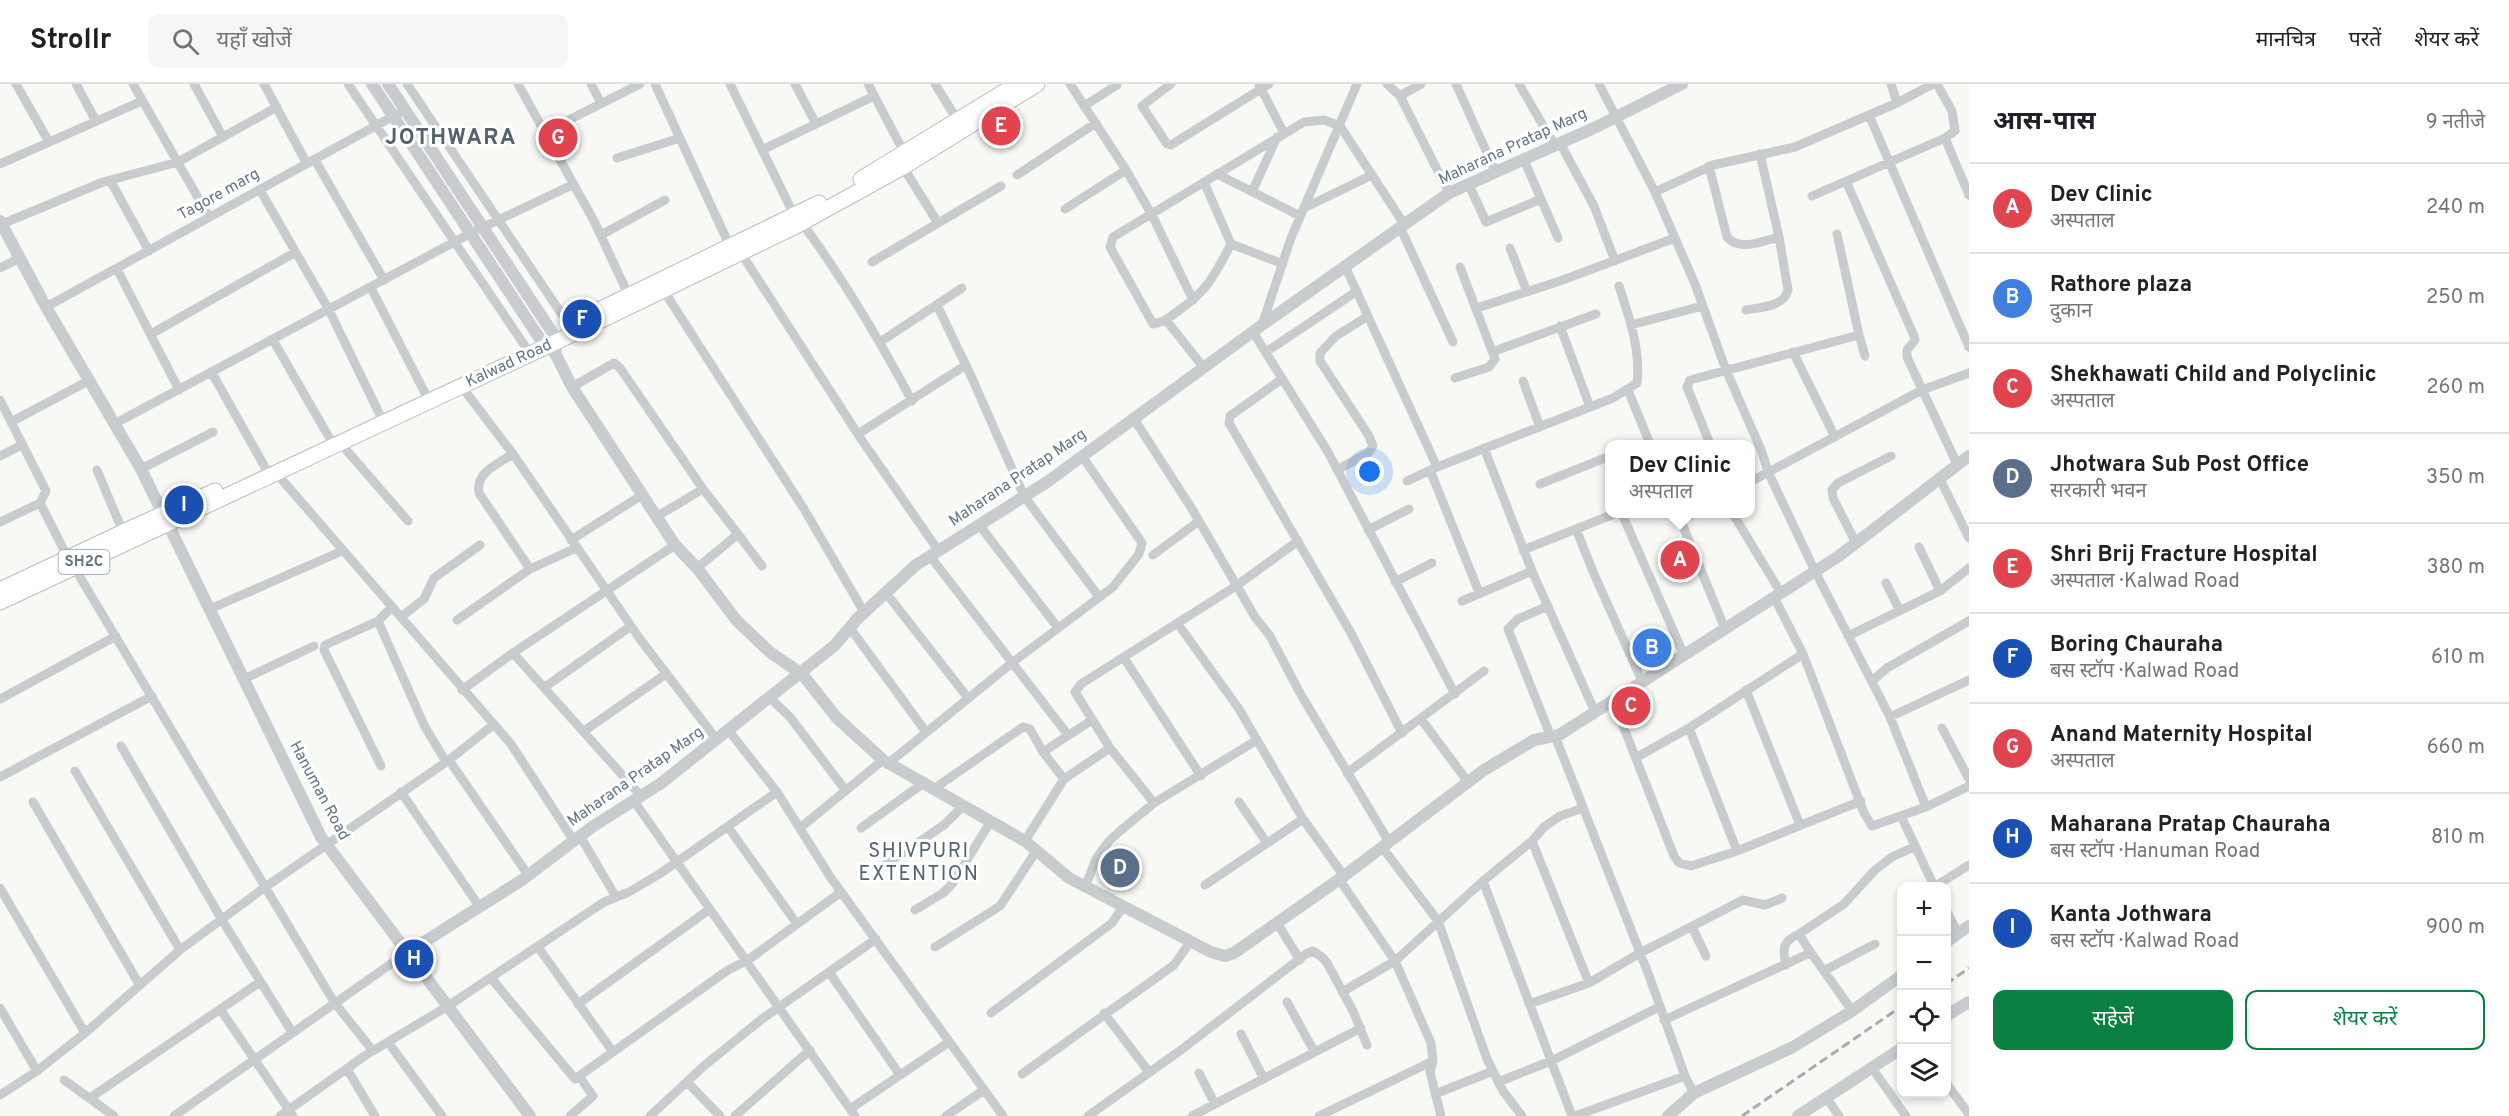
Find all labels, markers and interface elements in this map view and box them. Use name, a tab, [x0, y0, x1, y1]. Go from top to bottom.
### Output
search box	[148, 14, 568, 68]
text: Strollr	[30, 23, 112, 59]
icon: search	[169, 25, 202, 58]
text: मानचित्र	[2256, 27, 2316, 54]
text: परतें	[2349, 27, 2381, 54]
text: शेयर करें	[2414, 27, 2479, 54]
text: यहाँ खोजें	[217, 28, 292, 55]
pin: E	[982, 104, 1020, 148]
street label: Maharana Pratap Marg	[1436, 104, 1590, 190]
text: आस-पास	[1993, 106, 2096, 139]
text: 9 नतीजे	[2426, 110, 2485, 136]
pin: G	[538, 116, 578, 160]
district label: JOTHWARA	[385, 125, 517, 152]
street label: Tagore marg	[175, 164, 263, 226]
text: Dev Clinic	[2050, 182, 2153, 209]
text: A	[2005, 195, 2020, 221]
text: 240 m	[2426, 195, 2485, 221]
text: अस्पताल	[2050, 209, 2115, 235]
text: Rathore plaza	[2050, 272, 2192, 299]
text: B	[2006, 285, 2019, 311]
text: 250 m	[2426, 285, 2485, 311]
pin: F	[562, 296, 602, 342]
text: दुकान	[2050, 299, 2092, 325]
street label: Kalwad Road	[463, 335, 555, 393]
text: Shekhawati Child and Polyclinic	[2050, 362, 2377, 389]
text: C	[2006, 375, 2019, 401]
text: 260 m	[2426, 375, 2485, 401]
text: अस्पताल	[2050, 389, 2115, 415]
street label: Maharana Pratap Marg	[945, 425, 1091, 531]
popup	[1605, 440, 1755, 518]
text: Jhotwara Sub Post Office	[2050, 452, 2309, 479]
text: Dev Clinic	[1629, 453, 1731, 480]
your location	[1355, 457, 1384, 486]
text: D	[2005, 465, 2020, 491]
text: 350 m	[2426, 465, 2485, 491]
text: सरकारी भवन	[2050, 479, 2147, 505]
text: अस्पताल	[1629, 480, 1693, 506]
pin: I	[164, 482, 204, 528]
pin: A	[1660, 538, 1700, 582]
text: Shri Brij Fracture Hospital	[2050, 542, 2318, 569]
road number: SH2C	[58, 550, 110, 574]
text: E	[2006, 555, 2019, 581]
text: 380 m	[2426, 555, 2485, 581]
text: अस्पताल · Kalwad Road	[2050, 569, 2240, 595]
pin: B	[1632, 626, 1672, 670]
text: Boring Chauraha	[2050, 632, 2223, 659]
text: F	[2007, 645, 2018, 671]
text: 610 m	[2431, 645, 2485, 671]
text: बस स्टॉप · Kalwad Road	[2050, 659, 2239, 685]
pin: C	[1612, 684, 1650, 728]
street label: Maharana Pratap Marg	[564, 722, 708, 832]
text: Anand Maternity Hospital	[2050, 722, 2313, 749]
text: G	[2006, 735, 2019, 761]
text: 660 m	[2427, 735, 2485, 761]
street label: Hanuman Road	[284, 738, 354, 844]
text: अस्पताल	[2050, 749, 2115, 775]
text: Maharana Pratap Chauraha	[2050, 812, 2331, 839]
text: H	[2005, 825, 2020, 851]
text: 810 m	[2431, 825, 2485, 851]
district label: SHIVPURI EXTENTION	[859, 839, 979, 888]
text: बस स्टॉप · Hanuman Road	[2050, 839, 2260, 865]
pin: D	[1100, 846, 1140, 890]
map controls	[1897, 882, 1951, 1098]
button: +	[1897, 882, 1951, 936]
text: Kanta Jothwara	[2050, 902, 2212, 929]
text: I	[2010, 915, 2015, 941]
text: 900 m	[2426, 915, 2485, 941]
text: बस स्टॉप · Kalwad Road	[2050, 929, 2239, 955]
pin: H	[394, 936, 434, 982]
button: −	[1897, 936, 1951, 990]
button: locate	[1897, 990, 1951, 1044]
button: सहेजें	[1993, 990, 2233, 1050]
button: शेयर करें	[2245, 990, 2485, 1050]
button: layers	[1897, 1044, 1951, 1098]

